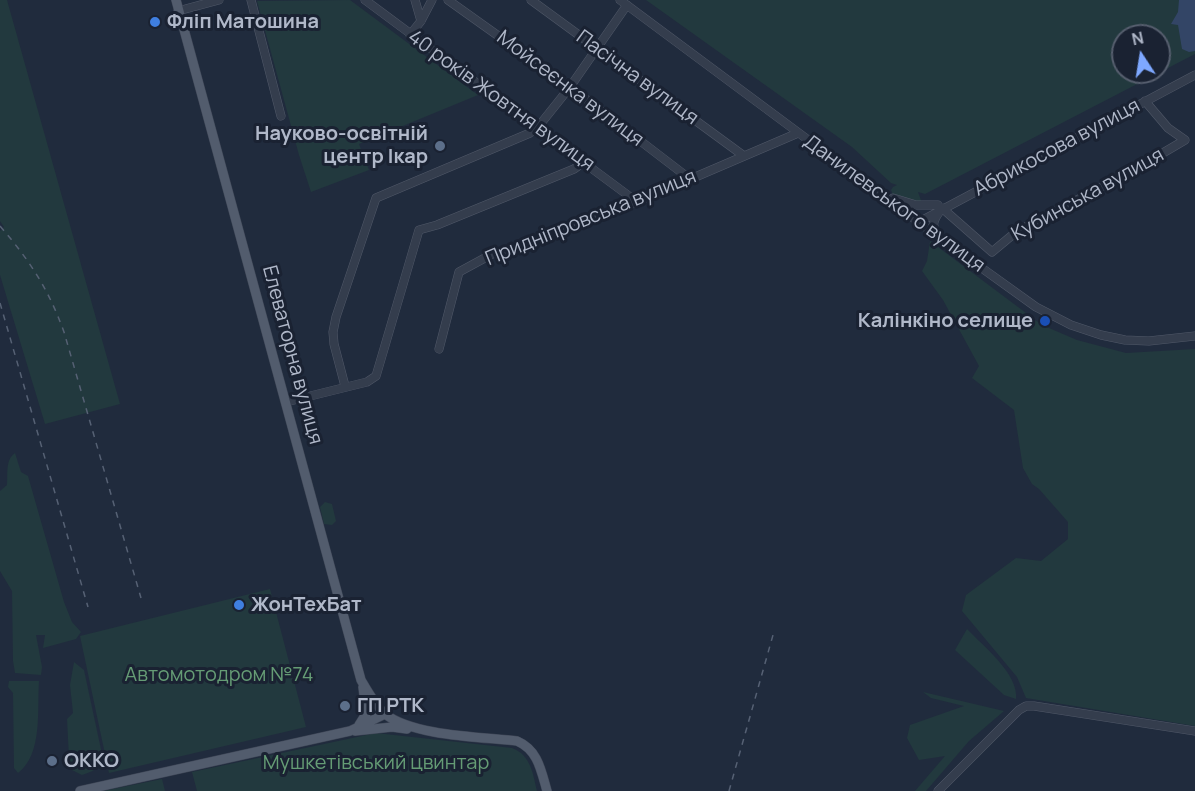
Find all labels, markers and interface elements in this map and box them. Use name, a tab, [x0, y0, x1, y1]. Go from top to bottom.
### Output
place label: Фліп Матошина	[167, 10, 319, 34]
marker: Фліп Матошина	[148, 15, 162, 29]
north arrow	[1111, 24, 1171, 84]
street label: 40 років Жовтня вулиця	[403, 25, 599, 177]
street label: Мойсеєнка вулиця	[492, 26, 648, 152]
street label: Пасічна вулиця	[571, 26, 703, 130]
text: N	[1130, 26, 1146, 50]
street label: Абрикосова вулиця	[970, 94, 1144, 202]
place label: Науково-освітній центр Ікар	[255, 122, 428, 169]
street label: Данилевського вулиця	[799, 130, 989, 278]
marker: Науково-освітній центр Ікар	[433, 139, 447, 153]
street label: Кубинська вулиця	[1008, 143, 1168, 247]
street label: Придніпровська вулиця	[482, 165, 700, 271]
street label: Елеваторна вулиця	[257, 263, 327, 447]
place label: Калінкіно селище	[858, 309, 1033, 333]
marker: Калінкіно селище	[1038, 314, 1052, 328]
place label: ЖонТехБат	[251, 593, 362, 617]
marker: ЖонТехБат	[232, 598, 246, 612]
park label: Автомотодром №74	[125, 663, 313, 687]
place label: ГП РТК	[357, 694, 424, 718]
marker: ГП РТК	[338, 699, 352, 713]
place label: ОККО	[64, 749, 119, 773]
park label: Мушкетівський цвинтар	[263, 751, 489, 775]
marker: ОККО	[45, 754, 59, 768]

